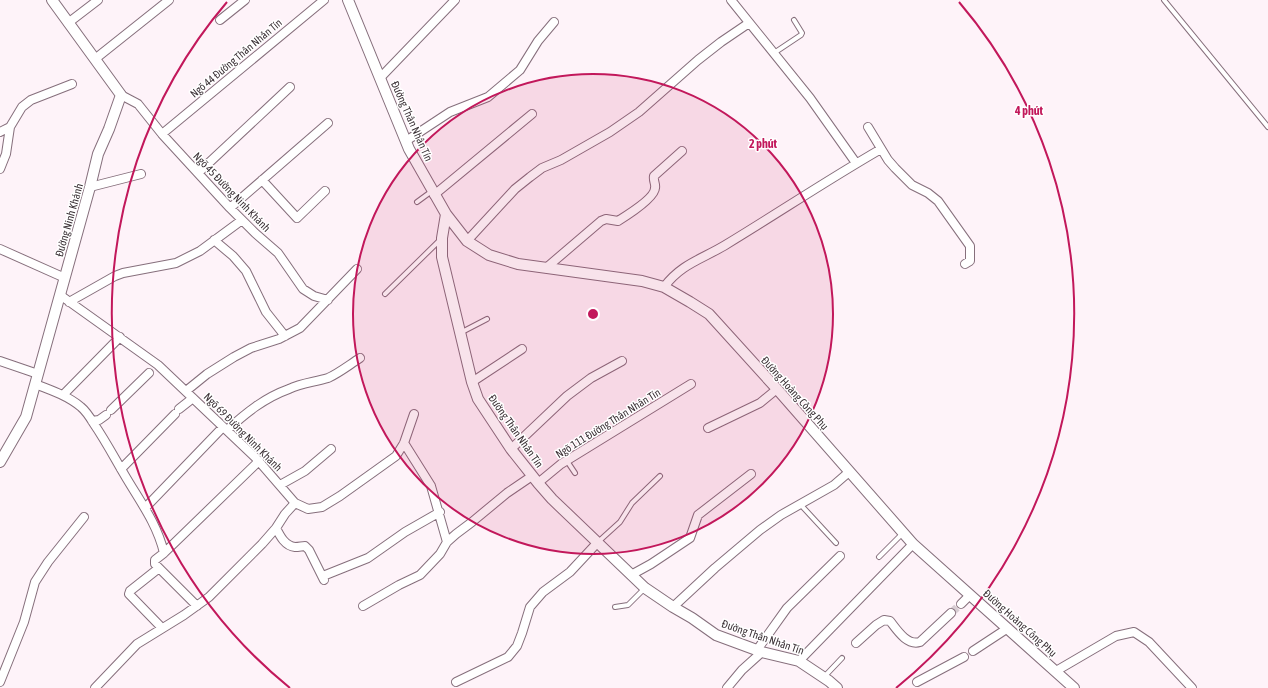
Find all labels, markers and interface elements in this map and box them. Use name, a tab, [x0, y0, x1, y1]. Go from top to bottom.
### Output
street label: Ngõ 44 Đường Thân Nhân Tín	[188, 16, 284, 100]
street label: Đường Thân Nhân Tín	[389, 79, 435, 163]
text: 4 phút	[1014, 104, 1044, 118]
text: 2 phút	[749, 137, 778, 151]
street label: Ngõ 45 Đường Ninh Khánh	[191, 150, 273, 234]
street label: Đường Ninh Khánh	[53, 182, 85, 258]
centre of rings	[586, 307, 600, 321]
street label: Đường Hoàng Công Phụ	[758, 354, 831, 433]
street label: Ngõ 111 Đường Thân Nhân Tín	[553, 386, 663, 460]
street label: Ngõ 69 Đường Ninh Khánh	[201, 390, 285, 474]
street label: Đường Thân Nhân Tín	[486, 392, 546, 470]
street label: Đường Hoàng Công Phụ	[980, 587, 1059, 660]
street label: Đường Thân Nhân Tín	[720, 617, 806, 657]

